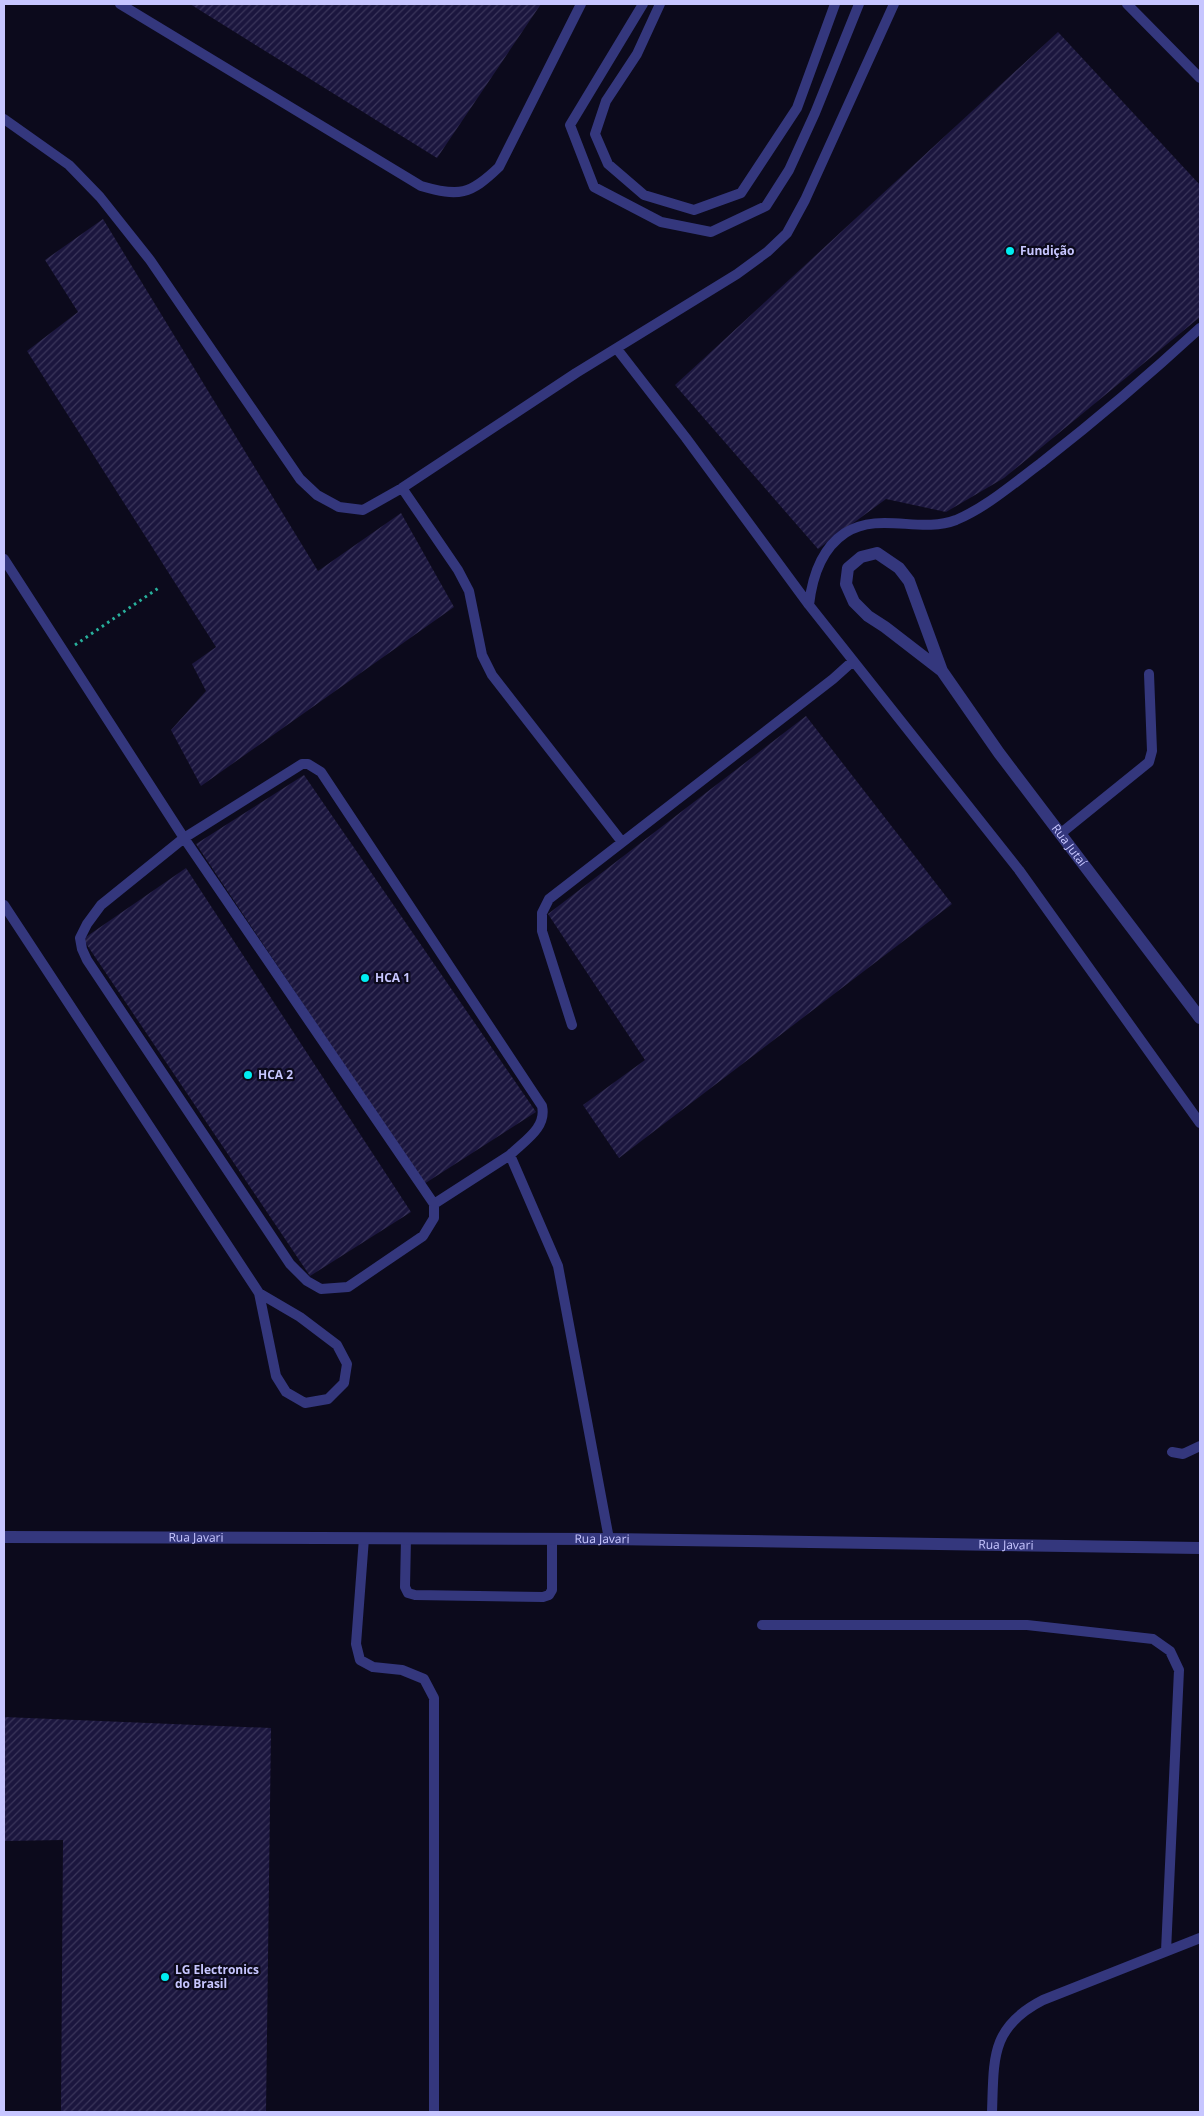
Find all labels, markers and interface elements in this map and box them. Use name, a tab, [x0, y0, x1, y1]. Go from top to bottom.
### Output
place label: Fundição	[1020, 242, 1074, 259]
marker: Fundição	[1004, 245, 1016, 257]
street label: Rua Jutaí	[1048, 820, 1092, 870]
place label: HCA 1	[375, 969, 410, 986]
marker: HCA 1	[359, 972, 371, 984]
place label: HCA 2	[258, 1066, 293, 1083]
marker: HCA 2	[242, 1069, 254, 1081]
street label: Rua Javari	[168, 1529, 224, 1546]
street label: Rua Javari	[574, 1530, 630, 1547]
street label: Rua Javari	[978, 1536, 1034, 1553]
place label: LG Electronics do Brasil	[175, 1961, 259, 1992]
marker: LG Electronics do Brasil	[159, 1971, 171, 1983]

